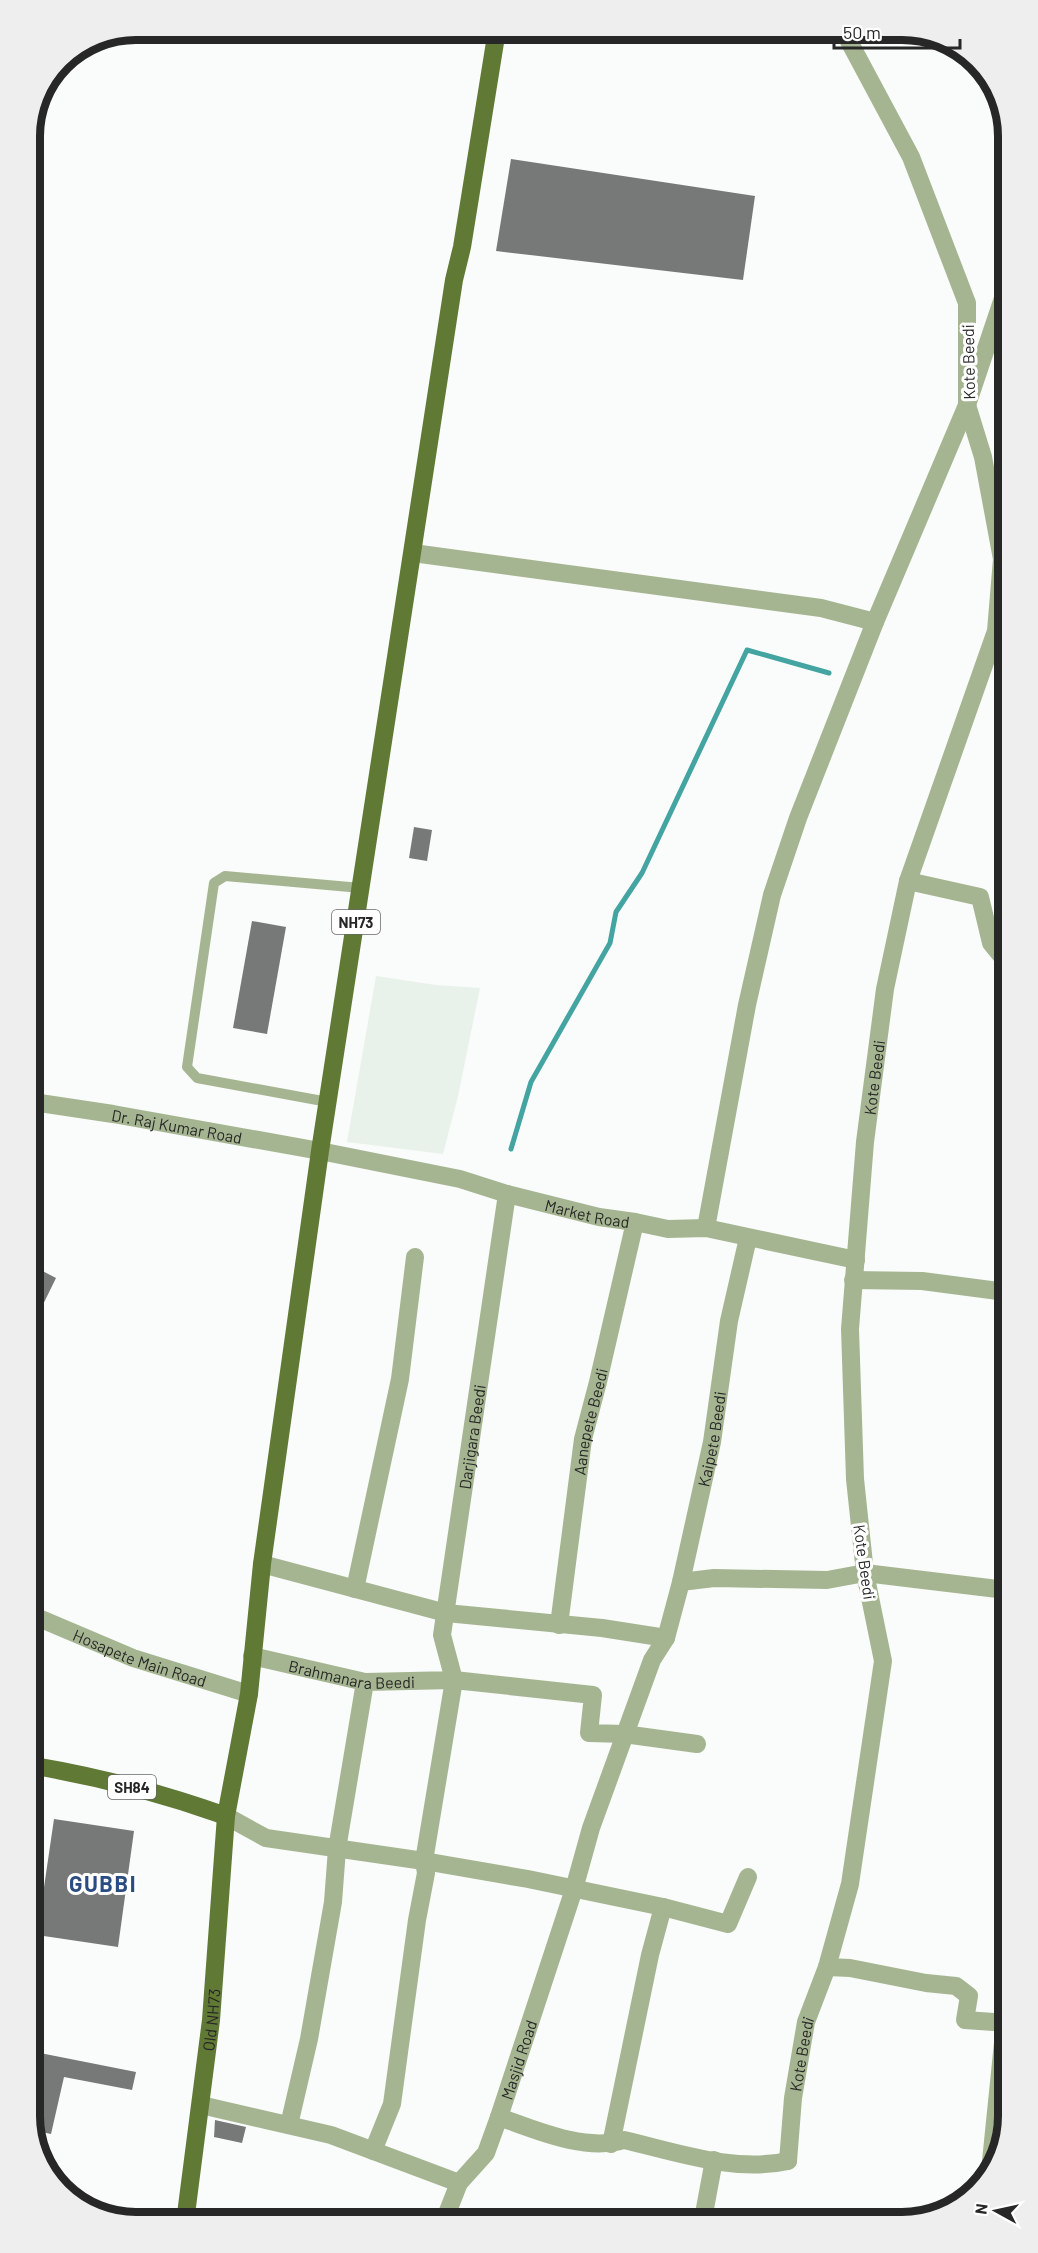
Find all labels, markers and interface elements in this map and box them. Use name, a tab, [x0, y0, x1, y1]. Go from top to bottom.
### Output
scale bar	[834, 12, 960, 50]
text: 50 m	[843, 21, 881, 43]
street label: Kote Beedi	[958, 324, 978, 400]
road number: NH73	[332, 910, 380, 934]
street label: Kote Beedi	[859, 1039, 888, 1116]
street label: Dr. Raj Kumar Road	[110, 1104, 244, 1146]
street label: Market Road	[543, 1194, 631, 1231]
street label: Aanepete Beedi	[569, 1366, 610, 1476]
street label: Darjigara Beedi	[454, 1383, 488, 1490]
street label: Kaipete Beedi	[693, 1390, 729, 1488]
street label: Kote Beedi	[850, 1523, 880, 1601]
street label: Hosapete Main Road	[71, 1624, 209, 1690]
street label: Brahmanara Beedi	[287, 1655, 415, 1692]
road number: SH84	[108, 1775, 156, 1799]
district label: GUBBI	[69, 1870, 137, 1896]
street label: Old NH73	[198, 1988, 223, 2052]
street label: Kote Beedi	[785, 2014, 817, 2093]
street label: Masjid Road	[496, 2017, 540, 2102]
north arrow	[966, 2181, 1026, 2241]
text: N	[971, 2202, 991, 2215]

